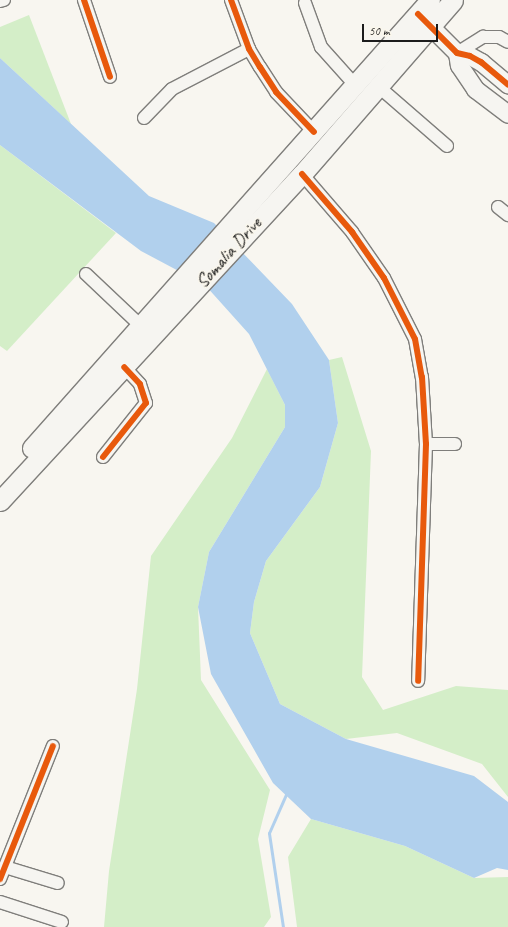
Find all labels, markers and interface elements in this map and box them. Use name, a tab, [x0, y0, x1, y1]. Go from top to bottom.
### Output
scale bar	[364, 16, 440, 42]
text: 50 m	[369, 23, 389, 39]
street label: Somalia Drive	[191, 213, 267, 293]

